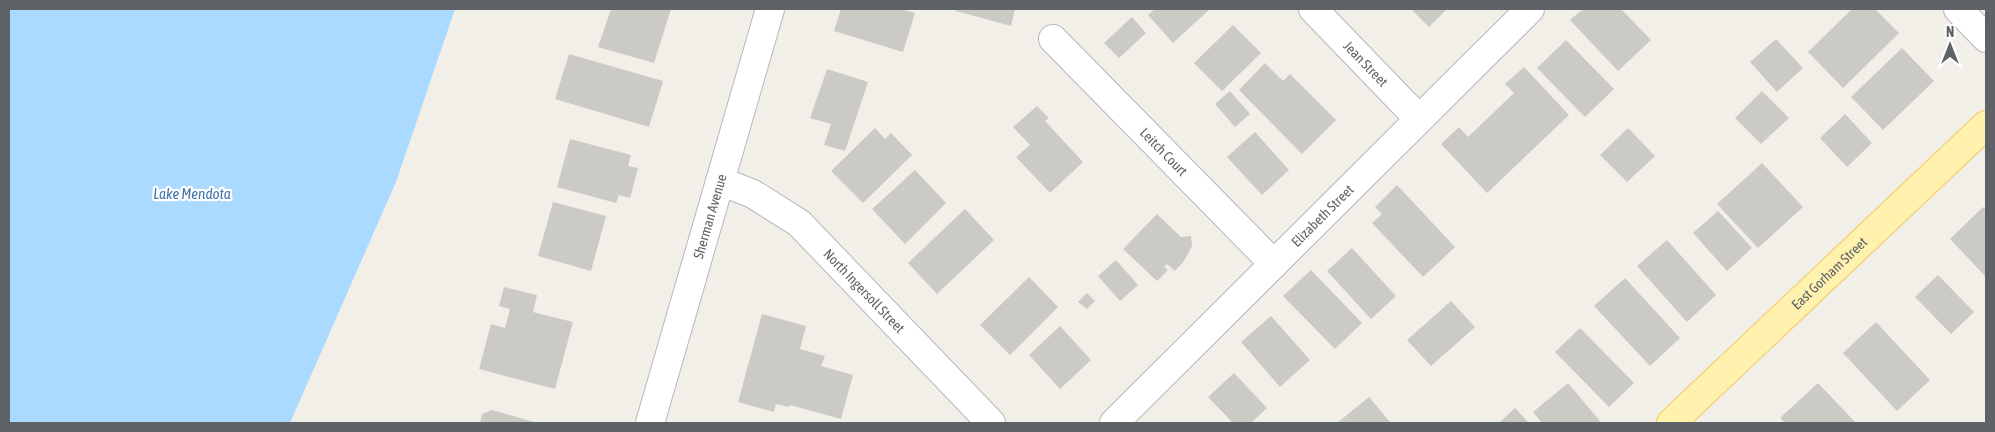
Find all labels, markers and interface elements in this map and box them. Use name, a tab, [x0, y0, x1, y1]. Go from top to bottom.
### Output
north arrow	[1925, 20, 1975, 70]
text: N	[1946, 24, 1954, 40]
street label: Jean Street	[1340, 38, 1391, 90]
street label: Leitch Court	[1137, 125, 1191, 179]
street label: Sherman Avenue	[690, 172, 730, 261]
street label: Elizabeth Street	[1288, 181, 1357, 250]
water label: Lake Mendota	[153, 185, 231, 202]
street label: East Gorham Street	[1788, 234, 1870, 313]
street label: North Ingersoll Street	[820, 246, 908, 336]

